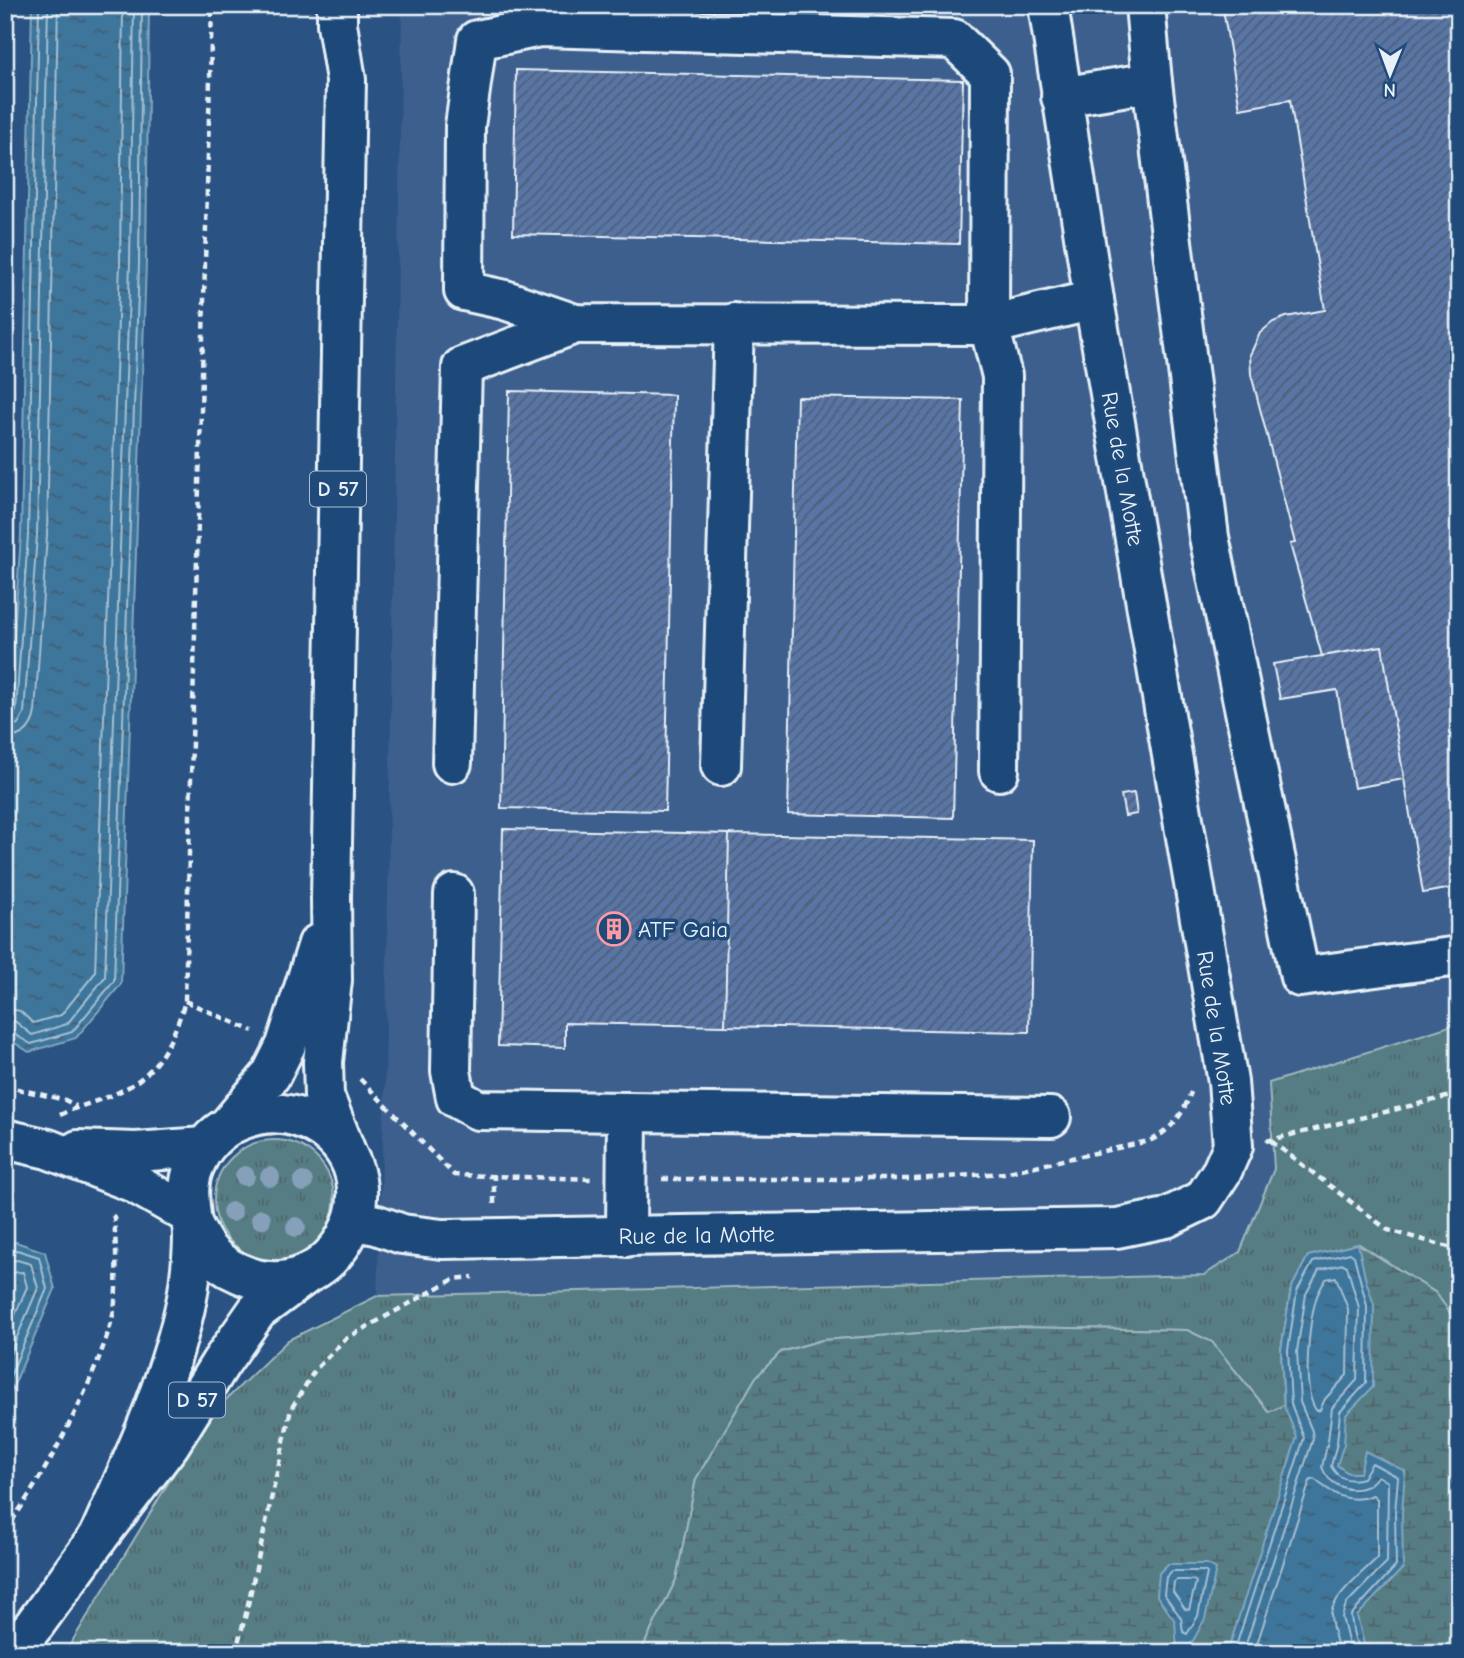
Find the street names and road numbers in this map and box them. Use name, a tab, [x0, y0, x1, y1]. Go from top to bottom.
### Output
street label: Rue de la Motte	[1096, 390, 1149, 548]
road number: D 57	[310, 472, 366, 506]
street label: Rue de la Motte	[1191, 949, 1242, 1107]
street label: Rue de la Motte	[619, 1221, 775, 1250]
road number: D 57	[169, 1382, 225, 1418]

